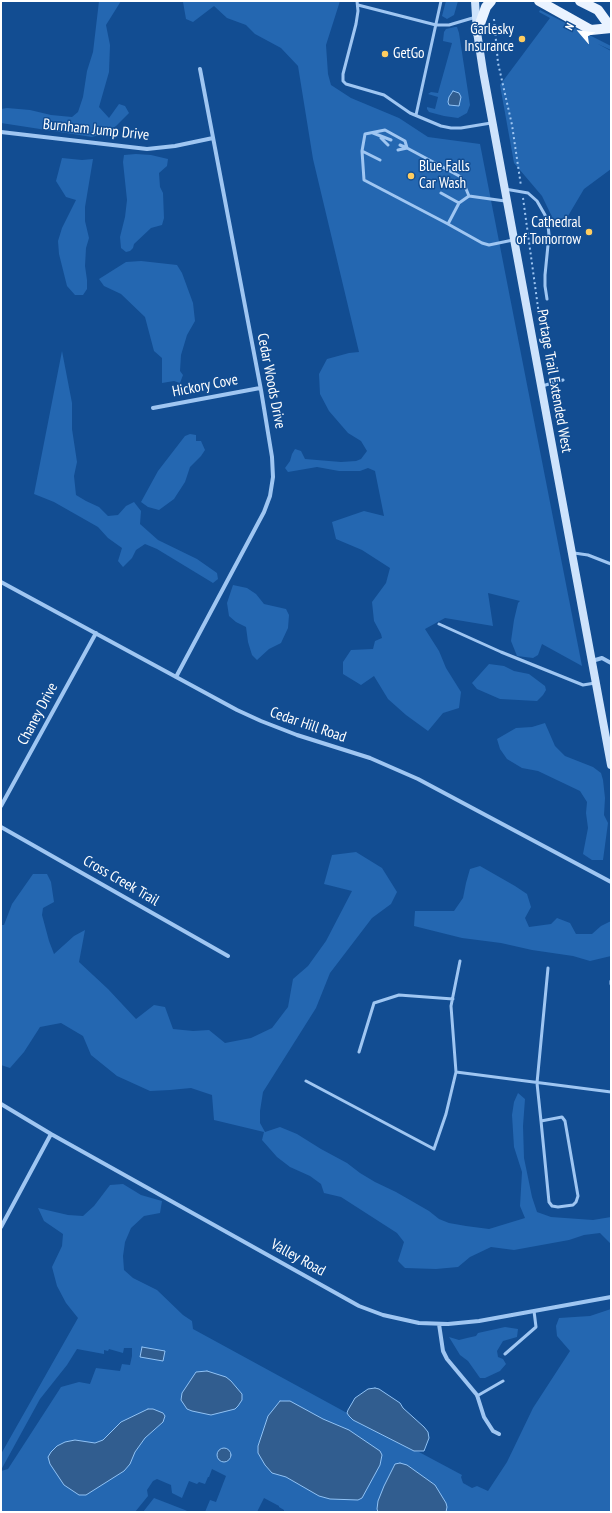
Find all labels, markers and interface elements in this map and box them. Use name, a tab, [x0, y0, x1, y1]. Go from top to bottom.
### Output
north arrow	[560, 12, 600, 52]
text: N	[562, 20, 577, 32]
place label: Garlesky Insurance	[464, 21, 514, 56]
marker: Garlesky Insurance	[517, 34, 527, 44]
place label: GetGo	[393, 45, 425, 63]
marker: GetGo	[380, 49, 390, 59]
street label: Burnham Jump Drive	[42, 115, 150, 145]
place label: Blue Falls Car Wash	[419, 158, 470, 193]
marker: Blue Falls Car Wash	[406, 171, 416, 181]
place label: Cathedral of Tomorrow	[516, 214, 581, 249]
marker: Cathedral of Tomorrow	[584, 227, 594, 237]
street label: Portage Trail Extended West	[533, 308, 575, 454]
street label: Cedar Woods Drive	[253, 332, 289, 430]
street label: Hickory Cove	[171, 371, 239, 401]
street label: Chaney Drive	[14, 680, 62, 748]
street label: Cedar Hill Road	[267, 704, 349, 746]
street label: Cross Creek Trail	[80, 852, 162, 910]
street label: Valley Road	[268, 1236, 328, 1280]

